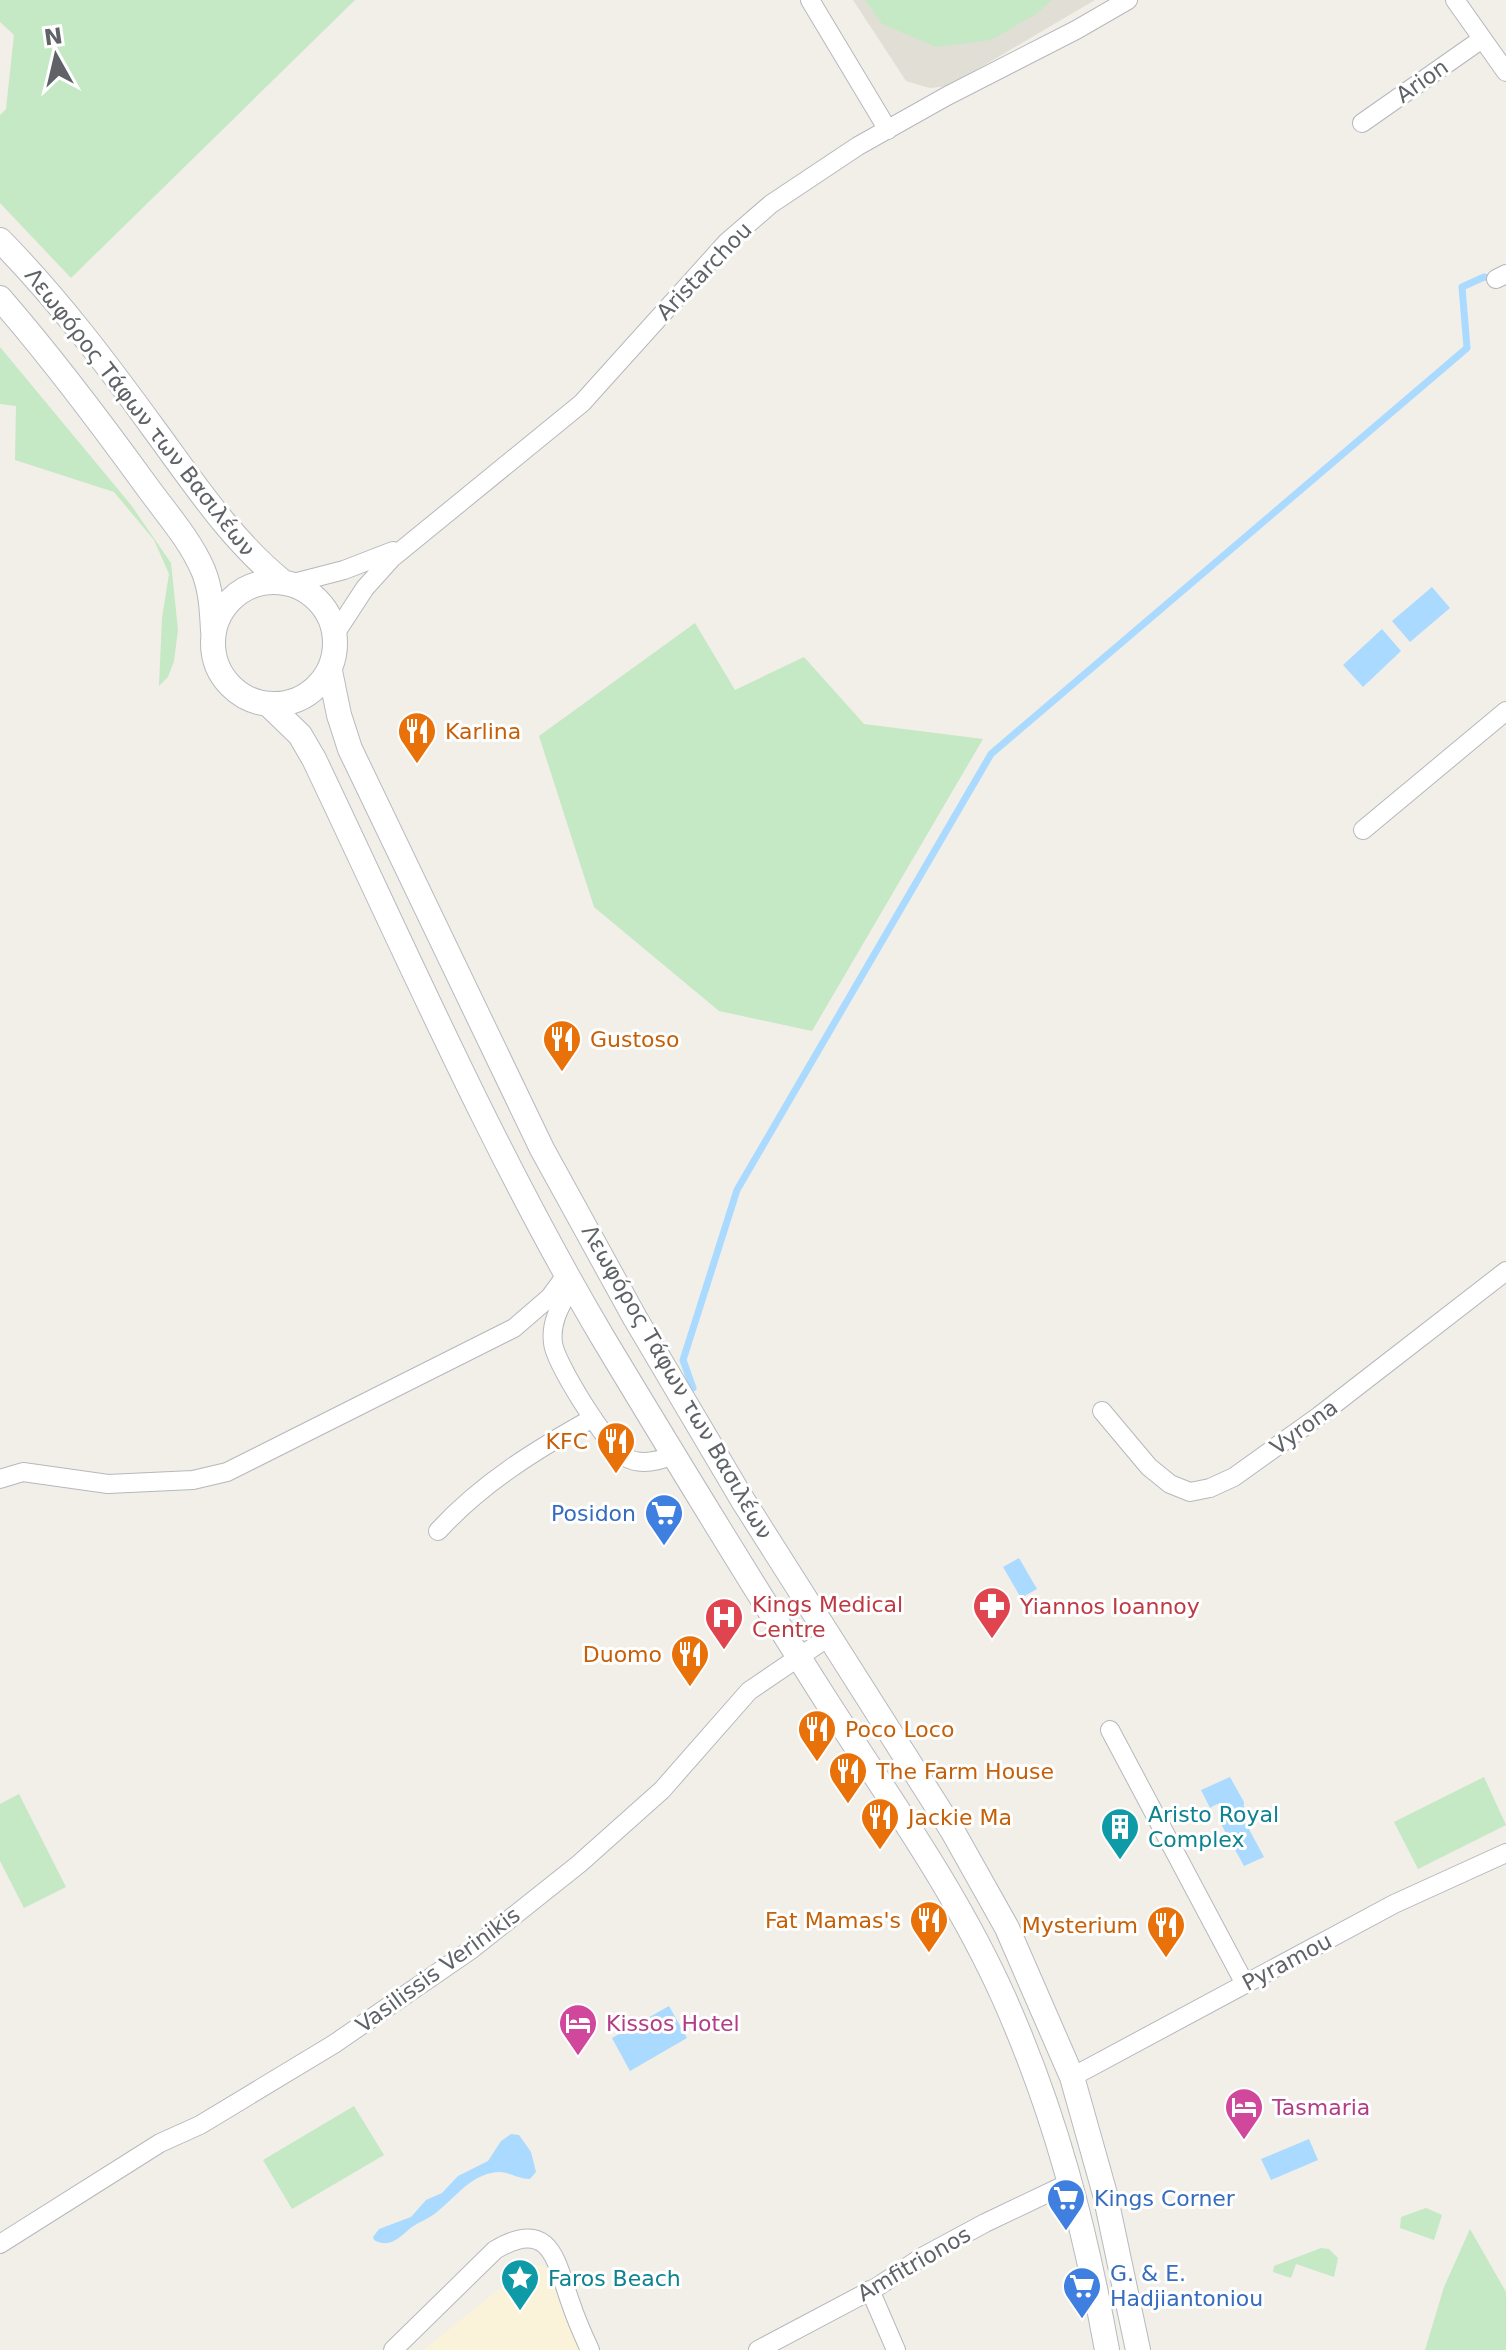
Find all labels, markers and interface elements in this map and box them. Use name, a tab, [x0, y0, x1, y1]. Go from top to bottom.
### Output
north arrow	[16, 16, 96, 96]
text: N	[42, 23, 64, 50]
street label: Arion	[1391, 54, 1453, 108]
street label: Aristarchou	[651, 217, 757, 325]
street label: Λεωφόρος Τάφων των Βασιλέων	[20, 263, 260, 561]
restaurant icon: Karlina	[396, 710, 438, 765]
place label: Karlina	[445, 719, 521, 744]
restaurant icon: Gustoso	[541, 1018, 583, 1073]
place label: Gustoso	[590, 1027, 679, 1052]
street label: Λεωφόρος Τάφων των Βασιλέων	[577, 1221, 777, 1543]
street label: Vyrona	[1266, 1394, 1342, 1460]
restaurant icon: KFC	[595, 1420, 637, 1475]
place label: KFC	[546, 1429, 588, 1454]
supermarket icon: Posidon	[643, 1492, 685, 1547]
place label: Posidon	[551, 1501, 636, 1526]
pharmacy icon: Yiannos Ioannoy	[971, 1585, 1013, 1640]
place label: Kings Medical Centre	[752, 1592, 903, 1642]
place label: Yiannos Ioannoy	[1019, 1594, 1200, 1619]
hospital icon: Kings Medical Centre	[703, 1596, 745, 1651]
restaurant icon: Duomo	[669, 1633, 711, 1688]
place label: Duomo	[583, 1642, 662, 1667]
restaurant icon: Poco Loco	[796, 1708, 838, 1763]
place label: Poco Loco	[845, 1717, 954, 1742]
restaurant icon: The Farm House	[827, 1750, 869, 1805]
place label: The Farm House	[875, 1759, 1054, 1784]
restaurant icon: Jackie Ma	[859, 1796, 901, 1851]
place label: Aristo Royal Complex	[1148, 1802, 1279, 1852]
place label: Jackie Ma	[906, 1805, 1012, 1830]
building icon: Aristo Royal Complex	[1099, 1806, 1141, 1861]
restaurant icon: Fat Mamas's	[908, 1899, 950, 1954]
street label: Vasilissis Verinikis	[351, 1902, 525, 2038]
restaurant icon: Mysterium	[1145, 1904, 1187, 1959]
place label: Fat Mamas's	[765, 1908, 901, 1933]
place label: Mysterium	[1022, 1913, 1138, 1938]
street label: Pyramou	[1238, 1928, 1336, 1996]
hotel icon: Kissos Hotel	[557, 2002, 599, 2057]
place label: Kissos Hotel	[606, 2011, 740, 2036]
hotel icon: Tasmaria	[1223, 2086, 1265, 2141]
place label: Tasmaria	[1271, 2095, 1370, 2120]
supermarket icon: Kings Corner	[1045, 2177, 1087, 2232]
place label: Kings Corner	[1094, 2186, 1236, 2211]
street label: Amfitrionos	[853, 2222, 975, 2306]
place icon: Faros Beach	[499, 2257, 541, 2312]
place label: G. & E. Hadjiantoniou	[1110, 2261, 1263, 2311]
supermarket icon: G. & E. Hadjiantoniou	[1061, 2265, 1103, 2320]
place label: Faros Beach	[548, 2266, 681, 2291]

